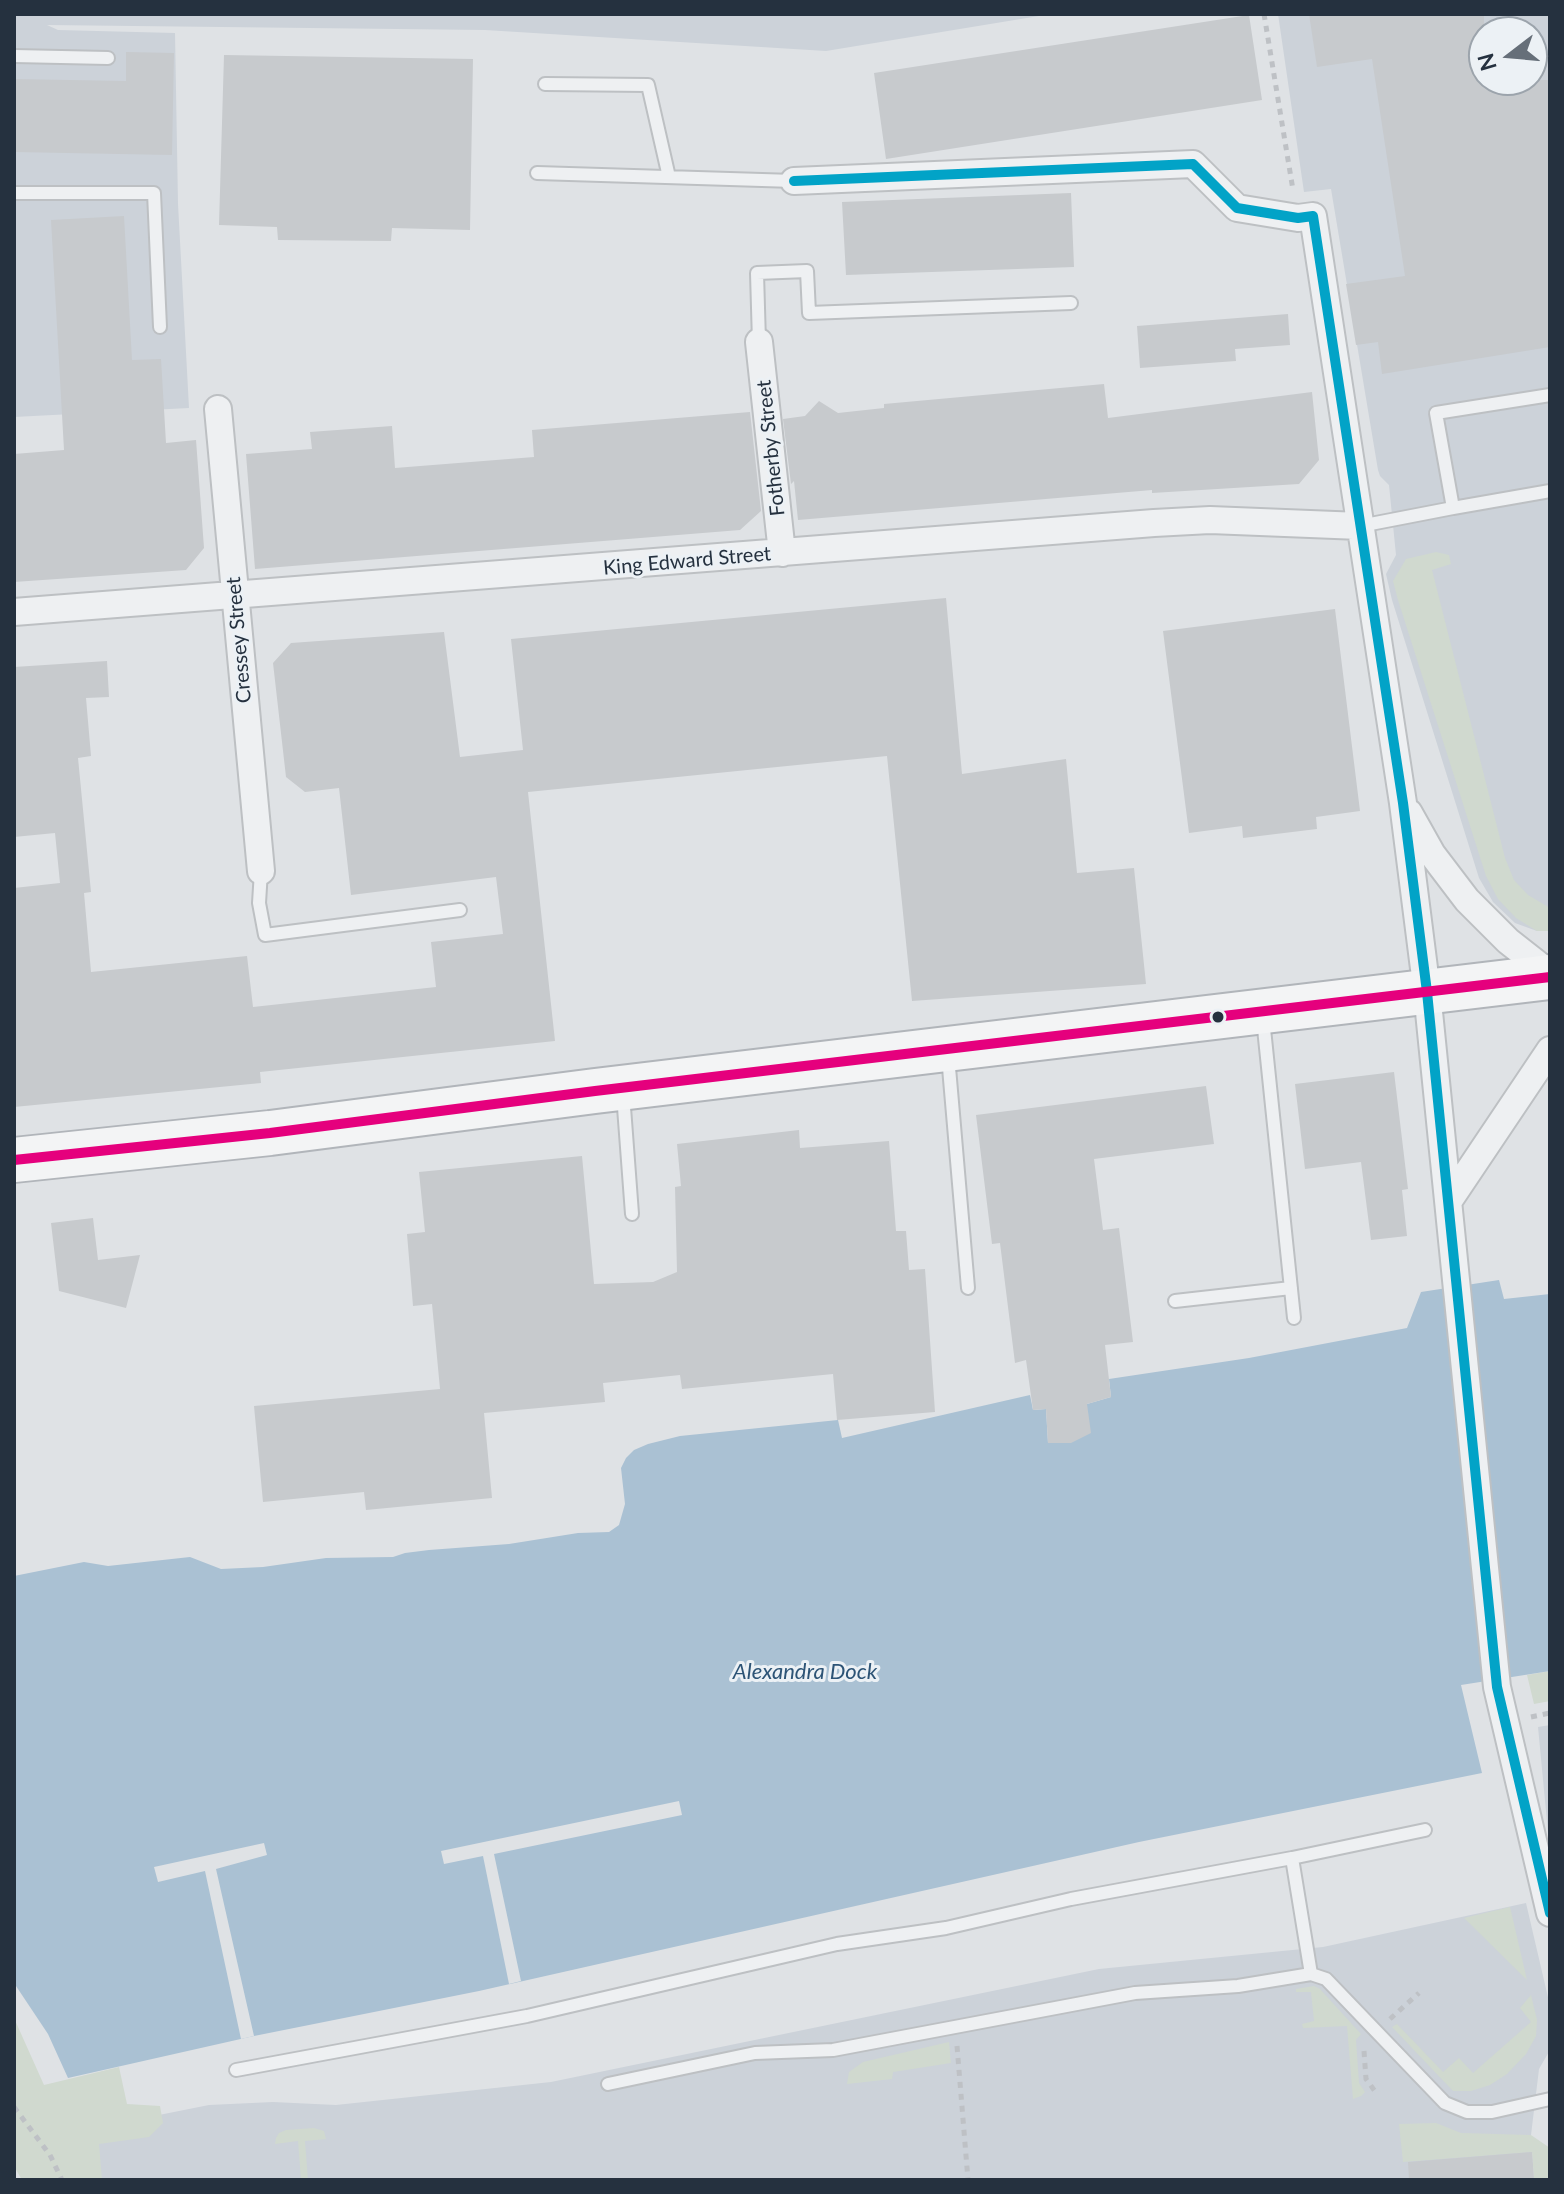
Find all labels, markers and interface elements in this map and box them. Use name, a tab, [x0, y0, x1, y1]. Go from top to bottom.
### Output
north arrow	[1468, 16, 1548, 96]
text: N	[1471, 50, 1502, 74]
street label: Fotherby Street	[752, 379, 790, 517]
street label: King Edward Street	[602, 542, 772, 580]
street label: Cressey Street	[222, 576, 256, 704]
unlabelled marker	[1210, 1009, 1226, 1025]
water label: Alexandra Dock	[733, 1659, 877, 1685]

